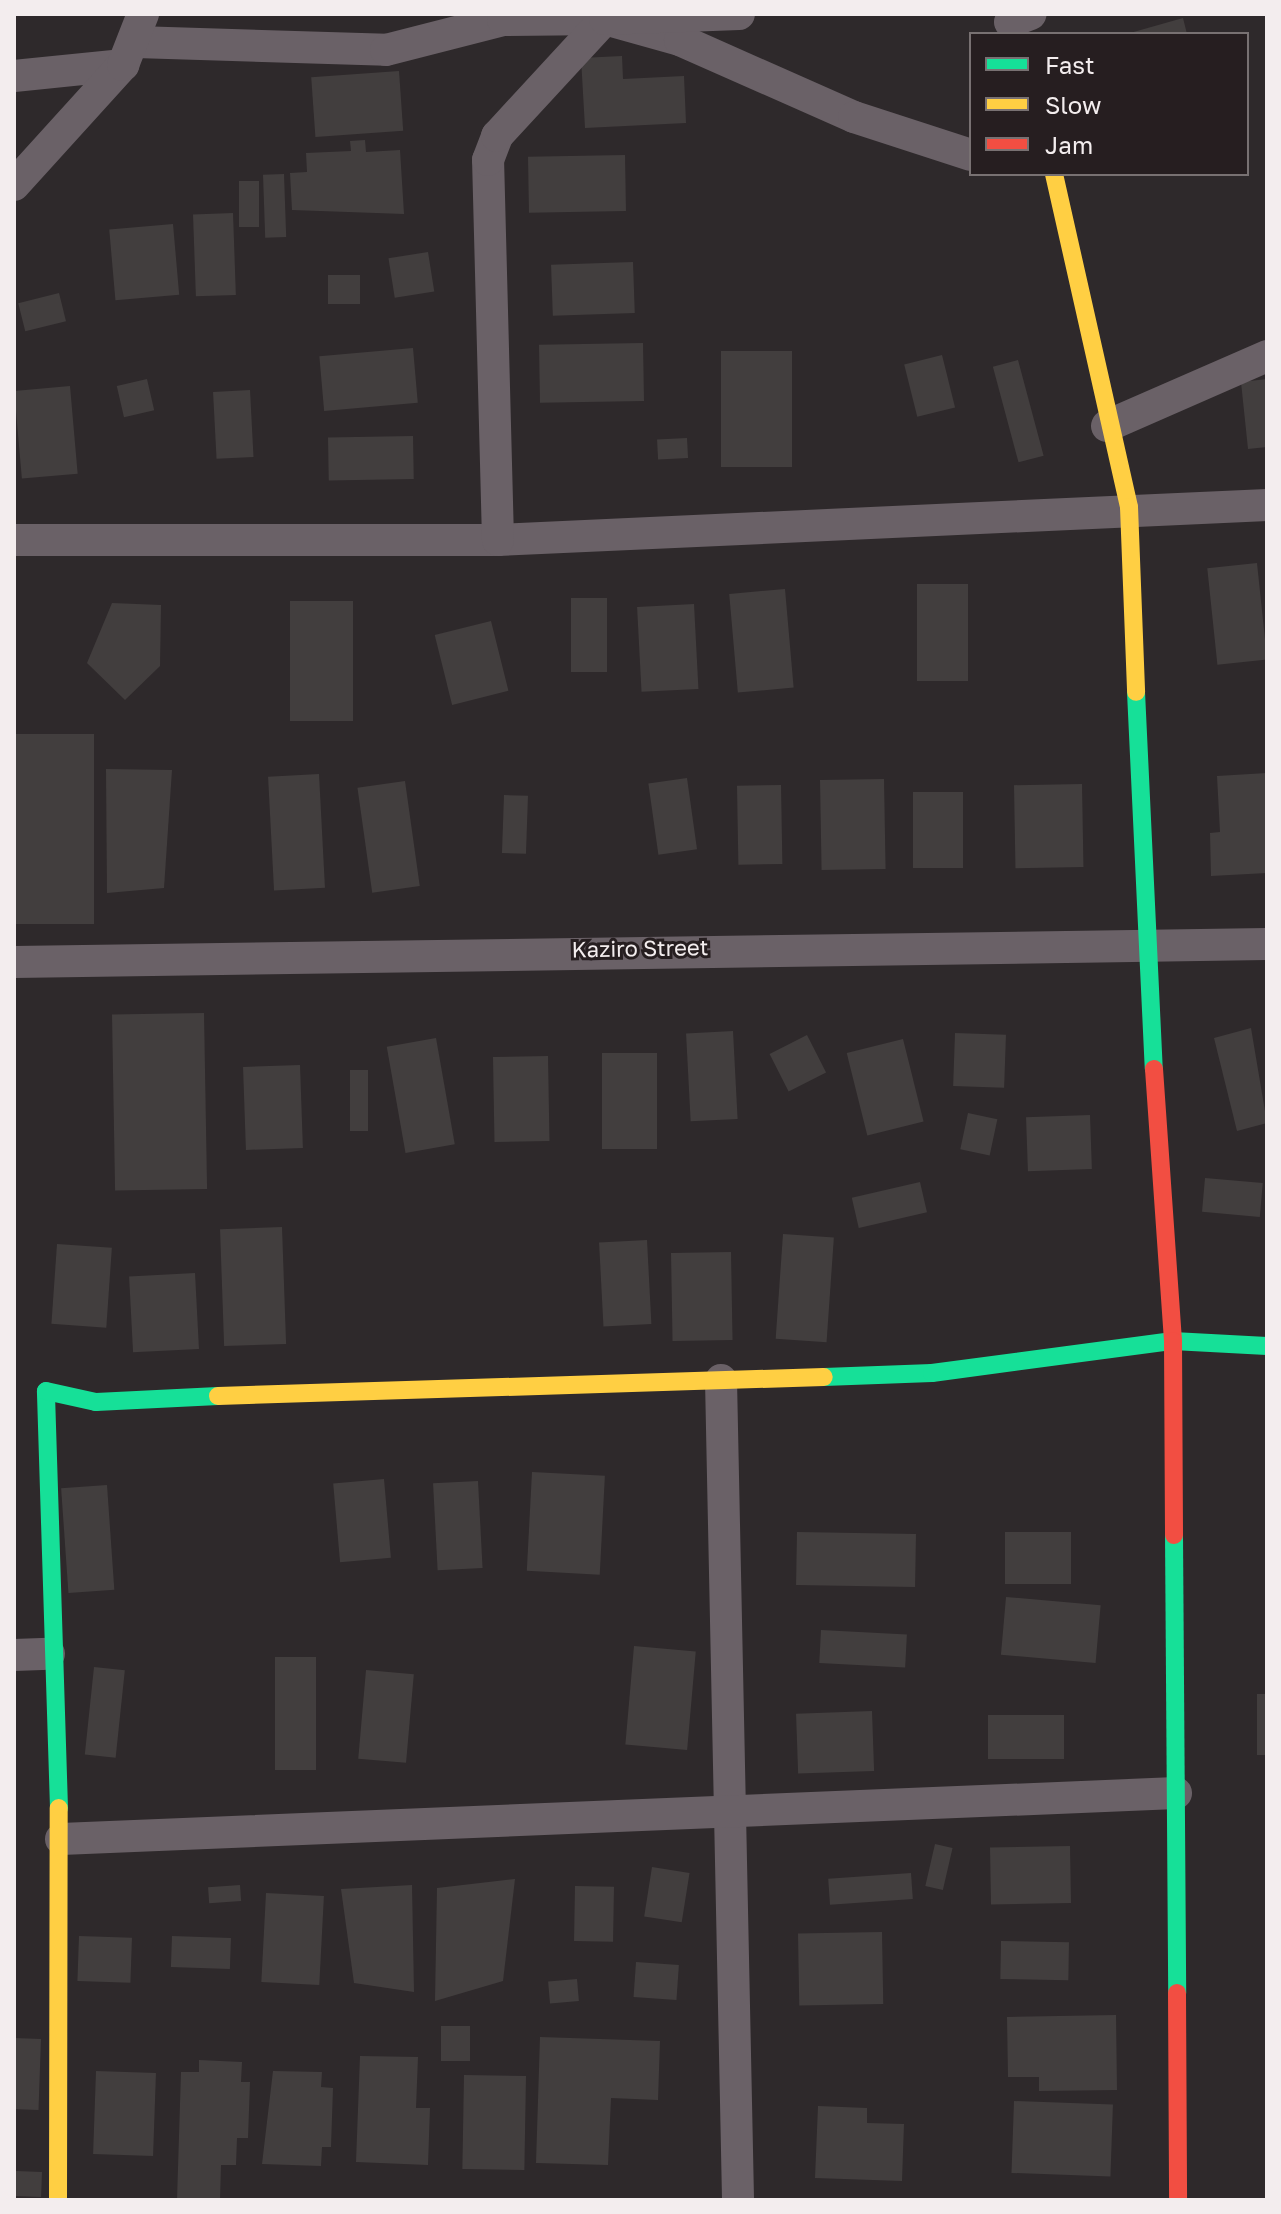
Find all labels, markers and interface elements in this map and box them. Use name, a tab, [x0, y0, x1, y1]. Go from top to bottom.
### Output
legend	[969, 32, 1249, 176]
text: Fast	[1045, 50, 1095, 79]
text: Slow	[1045, 90, 1101, 119]
text: Jam	[1045, 130, 1093, 159]
street label: Kaziro Street	[571, 934, 709, 962]

